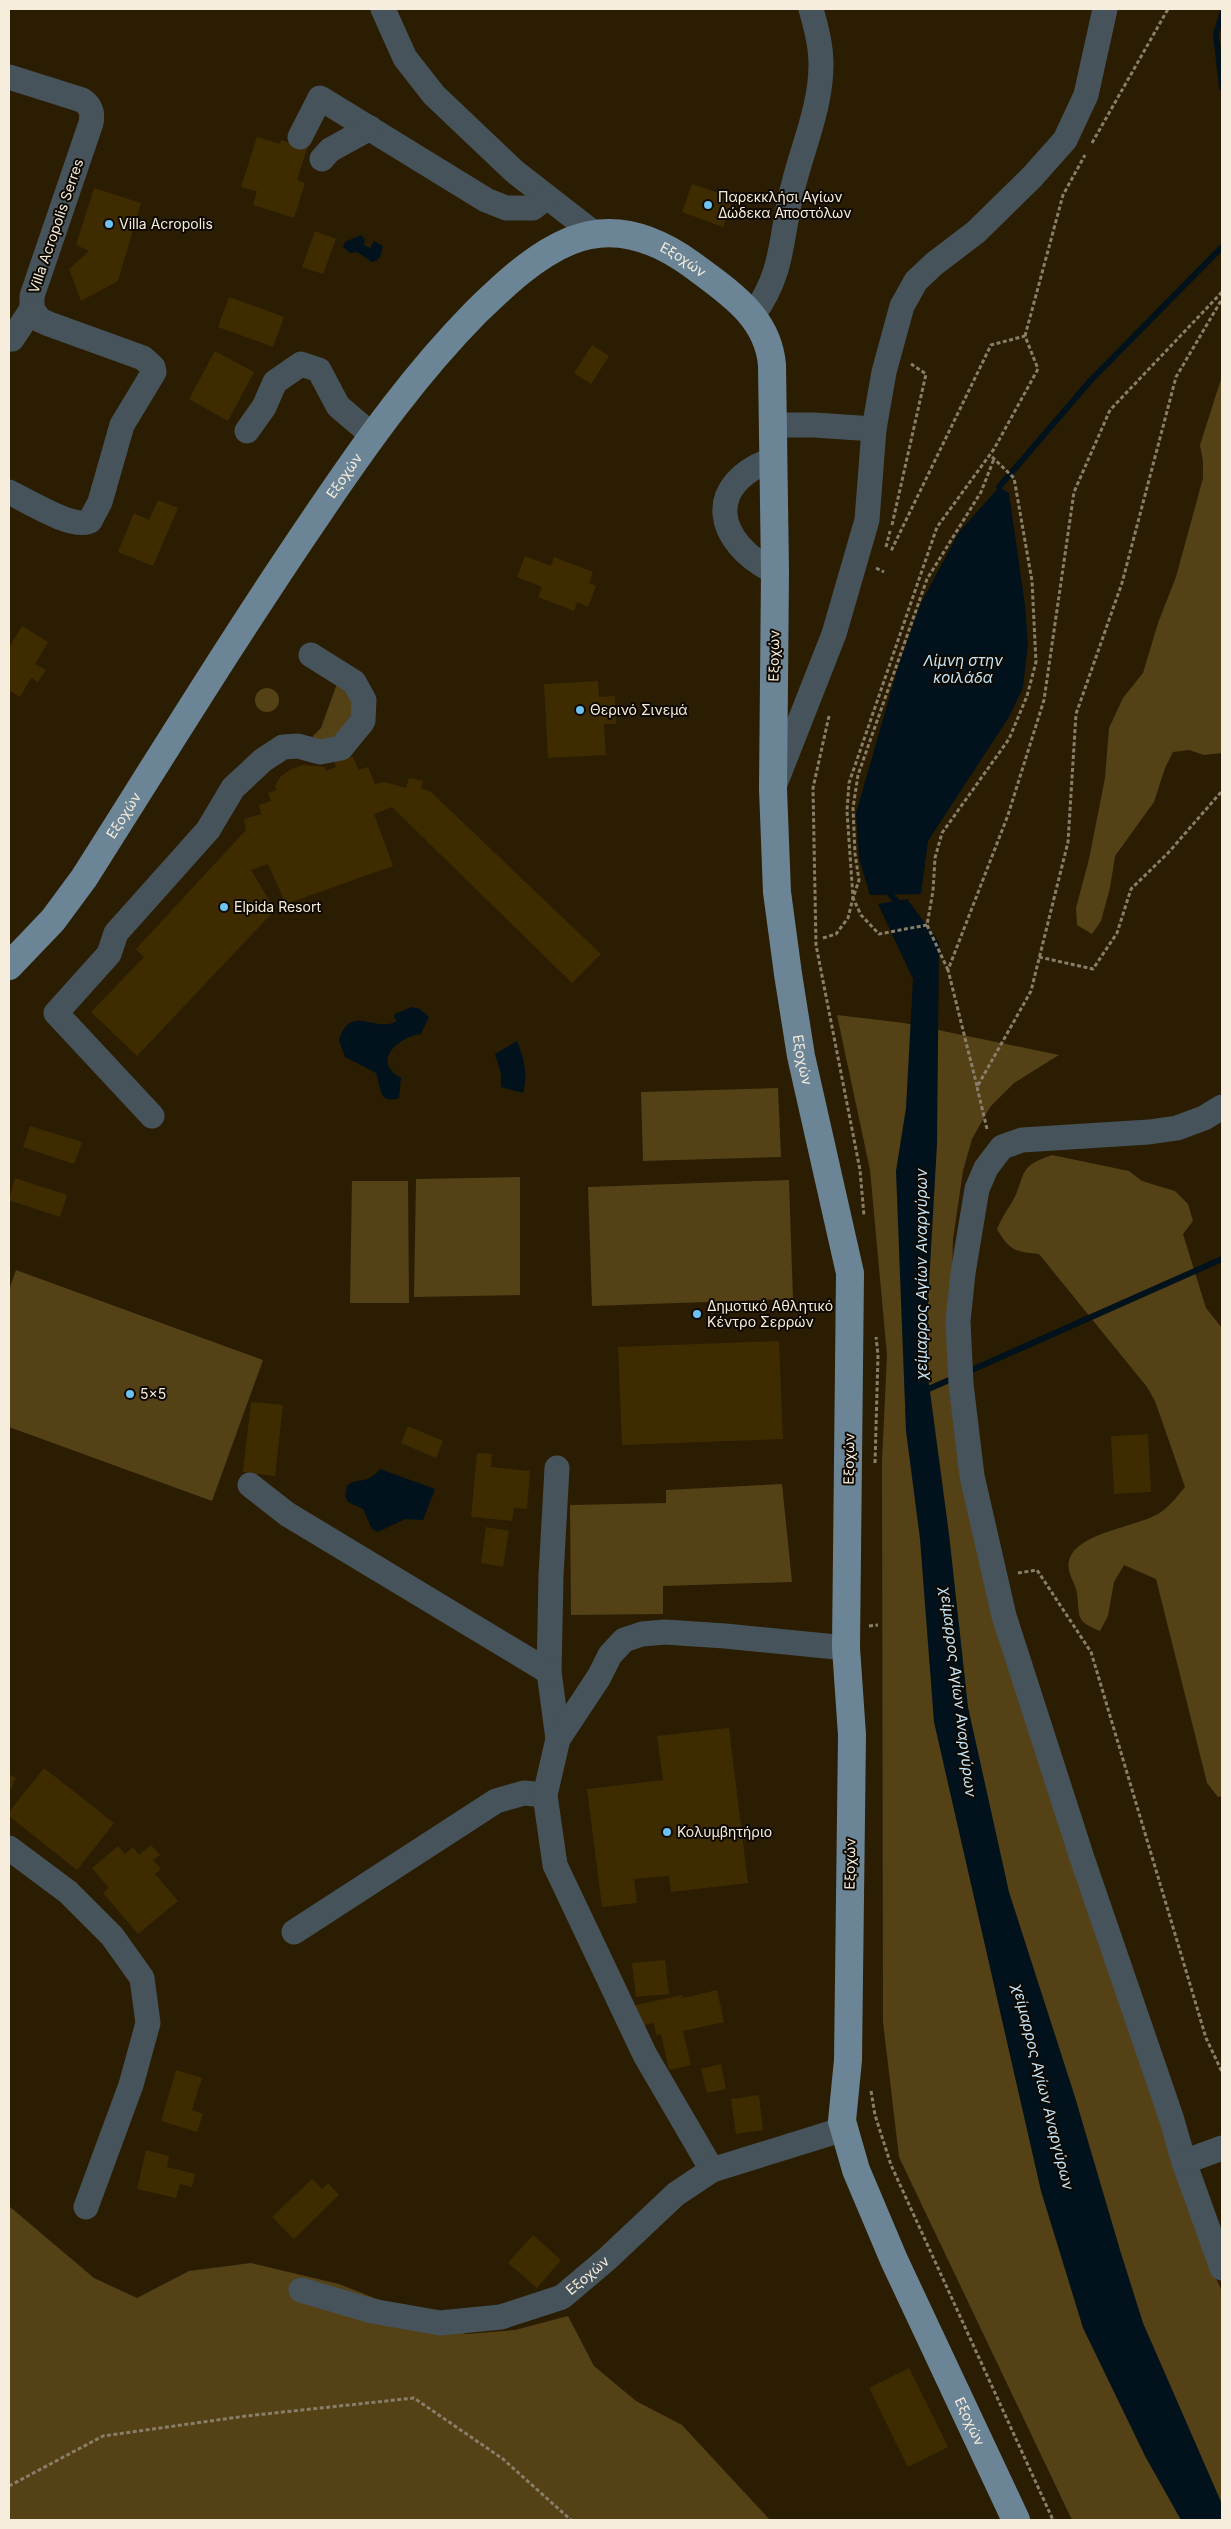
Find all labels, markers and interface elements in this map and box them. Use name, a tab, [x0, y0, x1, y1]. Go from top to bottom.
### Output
street label: Villa Acropolis Serres	[25, 156, 87, 295]
place label: Παρεκκλήσι Αγίων Δώδεκα Αποστόλων	[718, 188, 852, 221]
marker: Παρεκκλήσι Αγίων Δώδεκα Αποστόλων	[702, 199, 714, 211]
place label: Villa Acropolis	[119, 215, 213, 232]
marker: Villa Acropolis	[103, 218, 115, 230]
street label: Εξοχών	[658, 238, 710, 280]
street label: Εξοχών	[322, 449, 365, 501]
street label: Εξοχών	[765, 630, 782, 682]
water label: Λίμνη στην κοιλάδα	[922, 651, 1004, 687]
place label: Θερινό Σινεμά	[590, 701, 688, 718]
marker: Θερινό Σινεμά	[574, 704, 586, 716]
street label: Εξοχών	[102, 789, 144, 841]
place label: Elpida Resort	[234, 898, 321, 915]
marker: Elpida Resort	[218, 901, 230, 913]
street label: Εξοχών	[790, 1033, 816, 1087]
water label: χείμαρρος Αγίων Αναργύρων	[912, 1167, 931, 1381]
place label: Δημοτικό Αθλητικό Κέντρο Σερρών	[707, 1297, 833, 1330]
marker: Δημοτικό Αθλητικό Κέντρο Σερρών	[691, 1308, 703, 1320]
place label: 5x5	[140, 1385, 166, 1402]
marker: 5x5	[124, 1388, 136, 1400]
street label: Εξοχών	[840, 1433, 857, 1485]
water label: χείμαρρος Αγίων Αναργύρων	[936, 1585, 981, 1799]
place label: Κολυμβητήριο	[677, 1823, 772, 1840]
marker: Κολυμβητήριο	[661, 1826, 673, 1838]
street label: Εξοχών	[841, 1838, 858, 1890]
water label: χείμαρρος Αγίων Αναργύρων	[1008, 1981, 1079, 2193]
street label: Εξοχών	[562, 2252, 612, 2298]
street label: Εξοχών	[952, 2394, 989, 2448]

